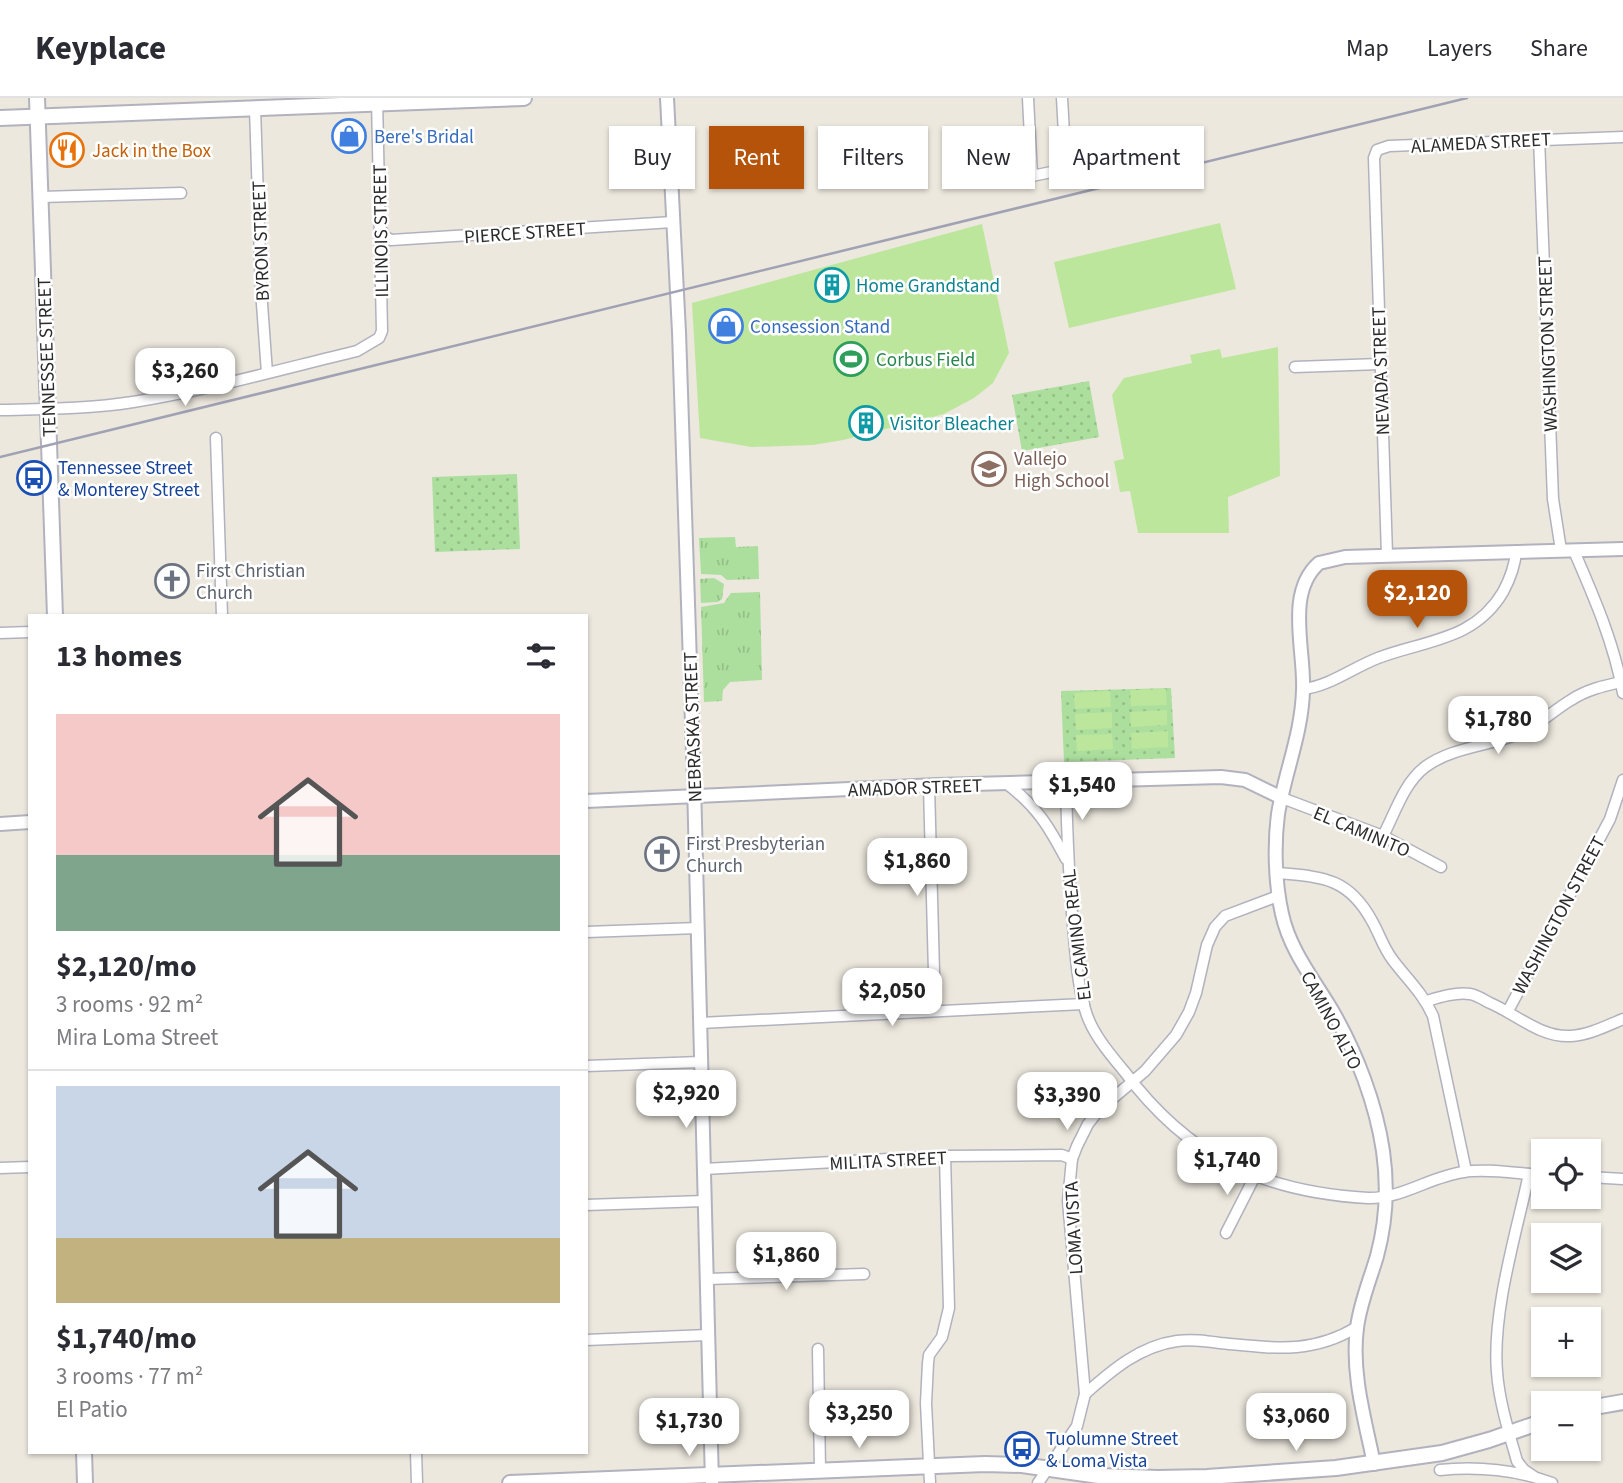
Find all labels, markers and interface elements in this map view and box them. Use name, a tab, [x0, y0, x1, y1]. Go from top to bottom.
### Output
text: Keyplace	[35, 25, 166, 72]
text: Map	[1346, 31, 1389, 66]
text: Layers	[1427, 31, 1492, 66]
text: Share	[1530, 31, 1588, 66]
shop icon: Bere's Bridal	[330, 117, 368, 155]
place label: Bere's Bridal	[374, 124, 474, 151]
chip: Buy	[609, 126, 695, 189]
chip: Rent	[709, 126, 804, 189]
chip: Filters	[818, 126, 928, 189]
chip: New	[942, 126, 1035, 189]
chip: Apartment	[1049, 126, 1204, 189]
street label: ALAMEDA STREET	[1410, 126, 1552, 161]
restaurant icon: Jack in the Box	[48, 131, 86, 169]
place label: Jack in the Box	[92, 138, 212, 165]
street label: ILLINOIS STREET	[367, 164, 396, 298]
street label: BYRON STREET	[246, 180, 277, 302]
street label: PIERCE STREET	[463, 216, 587, 251]
street label: WASHINGTON STREET	[1532, 256, 1565, 432]
building icon: Home Grandstand	[813, 266, 851, 304]
place label: Home Grandstand	[856, 273, 1000, 300]
street label: TENNESSEE STREET	[31, 277, 64, 437]
street label: NEVADA STREET	[1366, 306, 1397, 436]
shop icon: Consession Stand	[707, 307, 745, 345]
place label: Consession Stand	[750, 314, 890, 341]
sports icon: Corbus Field	[832, 340, 870, 378]
place label: Corbus Field	[876, 347, 975, 374]
pin: $3,260	[128, 348, 242, 408]
text: $3,260	[151, 354, 219, 387]
building icon: Visitor Bleacher	[847, 404, 885, 442]
place label: Visitor Bleacher	[890, 411, 1014, 438]
place label: Vallejo High School	[1014, 446, 1110, 495]
school or university icon: Vallejo High School	[970, 450, 1008, 488]
place label: Tennessee Street & Monterey Street	[58, 455, 200, 504]
bus stop icon: Tennessee Street & Monterey Street	[15, 459, 53, 497]
place label: First Christian Church	[196, 558, 306, 607]
church icon: First Christian Church	[153, 562, 191, 600]
pin: $2,120	[1360, 570, 1474, 630]
text: $2,120	[1383, 576, 1451, 609]
text: 13 homes	[56, 635, 182, 678]
icon: filters	[522, 637, 560, 675]
street label: NEBRASKA STREET	[677, 651, 710, 803]
pin: $1,780	[1441, 696, 1555, 756]
text: $1,780	[1464, 702, 1532, 735]
icon: home	[245, 759, 371, 885]
pin: $1,540	[1025, 762, 1139, 822]
text: $1,540	[1048, 768, 1116, 801]
street label: AMADOR STREET	[847, 773, 983, 804]
street label: EL CAMINITO	[1309, 800, 1414, 865]
place label: First Presbyterian Church	[686, 831, 825, 880]
street label: WASHINGTON STREET	[1506, 832, 1613, 1000]
church icon: First Presbyterian Church	[643, 835, 681, 873]
pin: $1,860	[860, 838, 974, 898]
text: $1,860	[883, 844, 951, 877]
street label: EL CAMINO REAL	[1056, 868, 1099, 1002]
text: $2,120/mo	[56, 945, 197, 988]
street label: CAMINO ALTO	[1293, 967, 1368, 1075]
pin: $2,050	[835, 968, 949, 1028]
text: $2,050	[858, 974, 926, 1007]
text: 3 rooms · 92 m²	[56, 988, 203, 1021]
text: Mira Loma Street	[56, 1021, 218, 1054]
pin: $2,920	[629, 1070, 743, 1130]
pin: $3,390	[1010, 1072, 1124, 1132]
text: $2,920	[652, 1076, 720, 1109]
text: $3,390	[1033, 1078, 1101, 1111]
icon: home	[245, 1131, 371, 1257]
pin: $1,740	[1170, 1138, 1284, 1197]
map controls	[1531, 1139, 1601, 1461]
button: locate	[1531, 1139, 1601, 1209]
text: $1,740	[1193, 1143, 1261, 1176]
street label: MILITA STREET	[829, 1145, 947, 1178]
street label: LOMA VISTA	[1059, 1180, 1090, 1275]
button: layers	[1531, 1223, 1601, 1293]
pin: $1,860	[729, 1232, 843, 1292]
text: $1,860	[752, 1238, 820, 1271]
button: +	[1531, 1307, 1601, 1377]
text: $1,740/mo	[56, 1317, 197, 1360]
text: 3 rooms · 77 m²	[56, 1360, 203, 1393]
pin: $3,250	[802, 1390, 916, 1450]
button: −	[1531, 1391, 1601, 1461]
text: El Patio	[56, 1393, 128, 1426]
pin: $3,060	[1239, 1394, 1353, 1453]
text: $3,250	[825, 1396, 893, 1429]
pin: $1,730	[632, 1398, 746, 1458]
text: $3,060	[1262, 1399, 1330, 1432]
text: $1,730	[655, 1404, 723, 1437]
place label: Tuolumne Street & Loma Vista	[1046, 1426, 1179, 1475]
bus stop icon: Tuolumne Street & Loma Vista	[1003, 1430, 1041, 1468]

